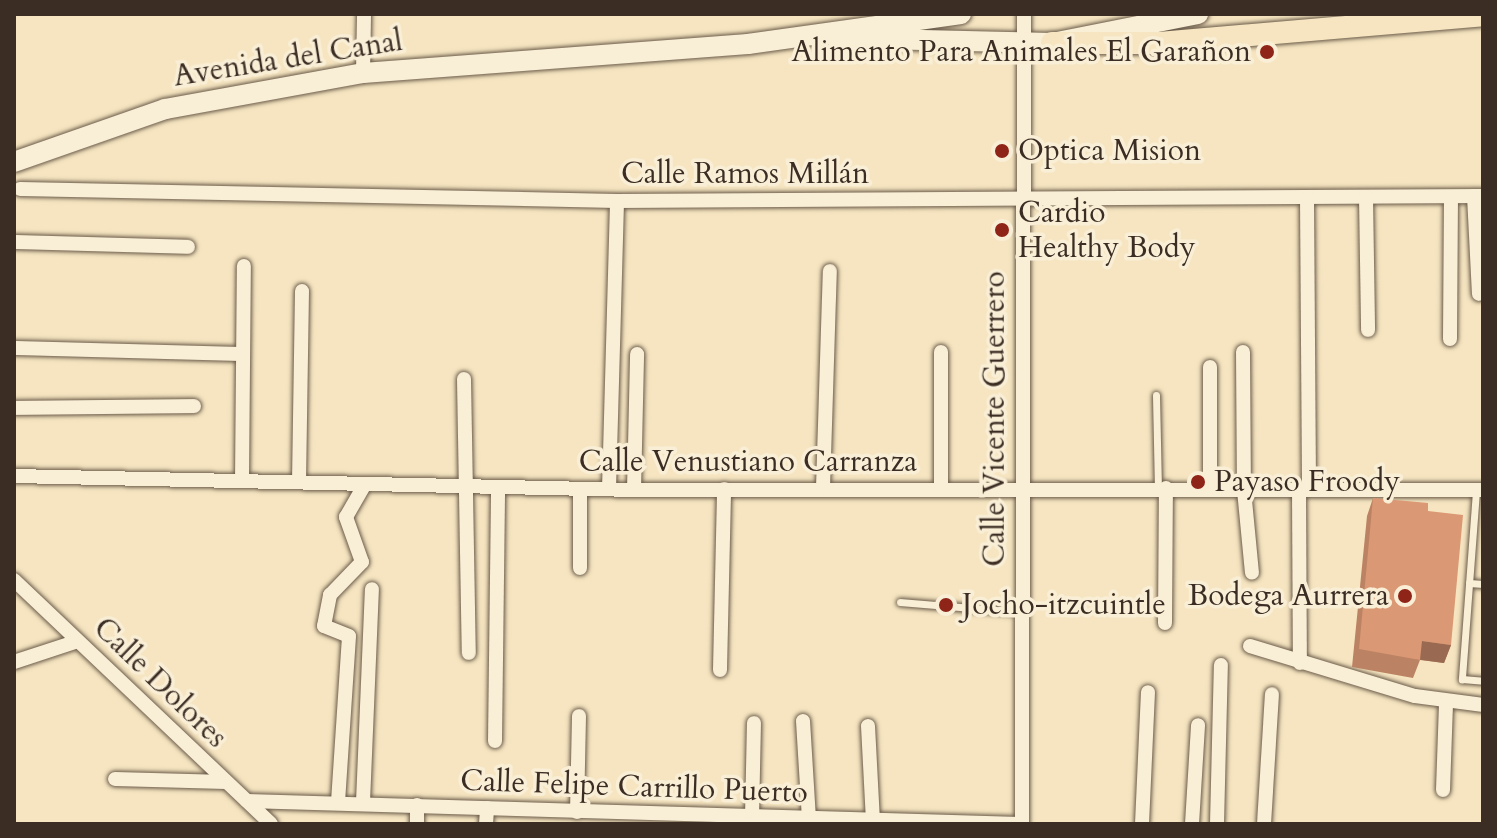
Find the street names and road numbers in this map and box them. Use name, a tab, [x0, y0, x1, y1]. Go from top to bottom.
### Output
street label: Avenida del Canal	[171, 23, 405, 95]
street label: Calle Ramos Millán	[621, 156, 869, 192]
street label: Calle Vicente Guerrero	[977, 271, 1013, 567]
street label: Calle Venustiano Carranza	[579, 444, 917, 480]
street label: Calle Dolores	[86, 610, 234, 756]
street label: Calle Felipe Carrillo Puerto	[460, 763, 808, 811]

